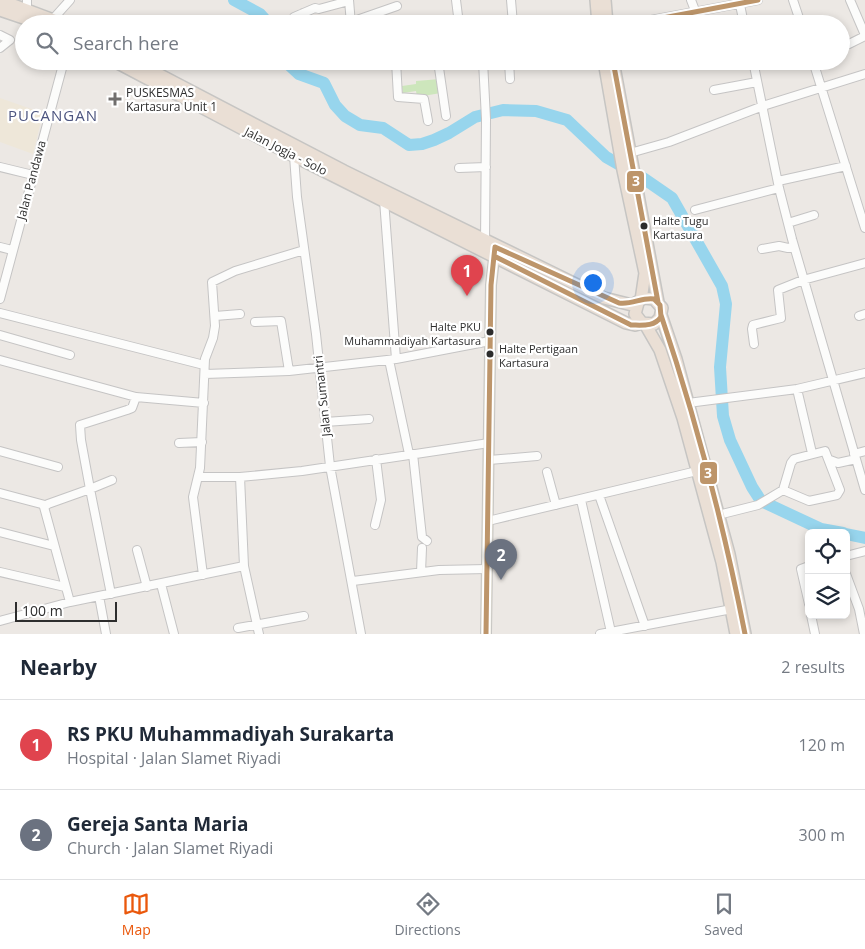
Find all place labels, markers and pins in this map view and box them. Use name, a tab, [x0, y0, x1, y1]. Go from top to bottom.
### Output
place label: PUSKESMAS Kartasura Unit 1	[126, 84, 217, 115]
marker: PUSKESMAS Kartasura Unit 1	[108, 92, 122, 106]
place label: Halte Tugu Kartasura	[653, 213, 708, 242]
marker: Halte Tugu Kartasura	[639, 221, 649, 231]
pin: 1	[451, 255, 483, 296]
place label: Halte PKU Muhammadiyah Kartasura	[344, 319, 481, 348]
marker: Halte PKU Muhammadiyah Kartasura	[485, 327, 495, 337]
place label: Halte Pertigaan Kartasura	[499, 341, 578, 370]
marker: Halte Pertigaan Kartasura	[485, 349, 495, 359]
pin: 2	[485, 539, 517, 580]

